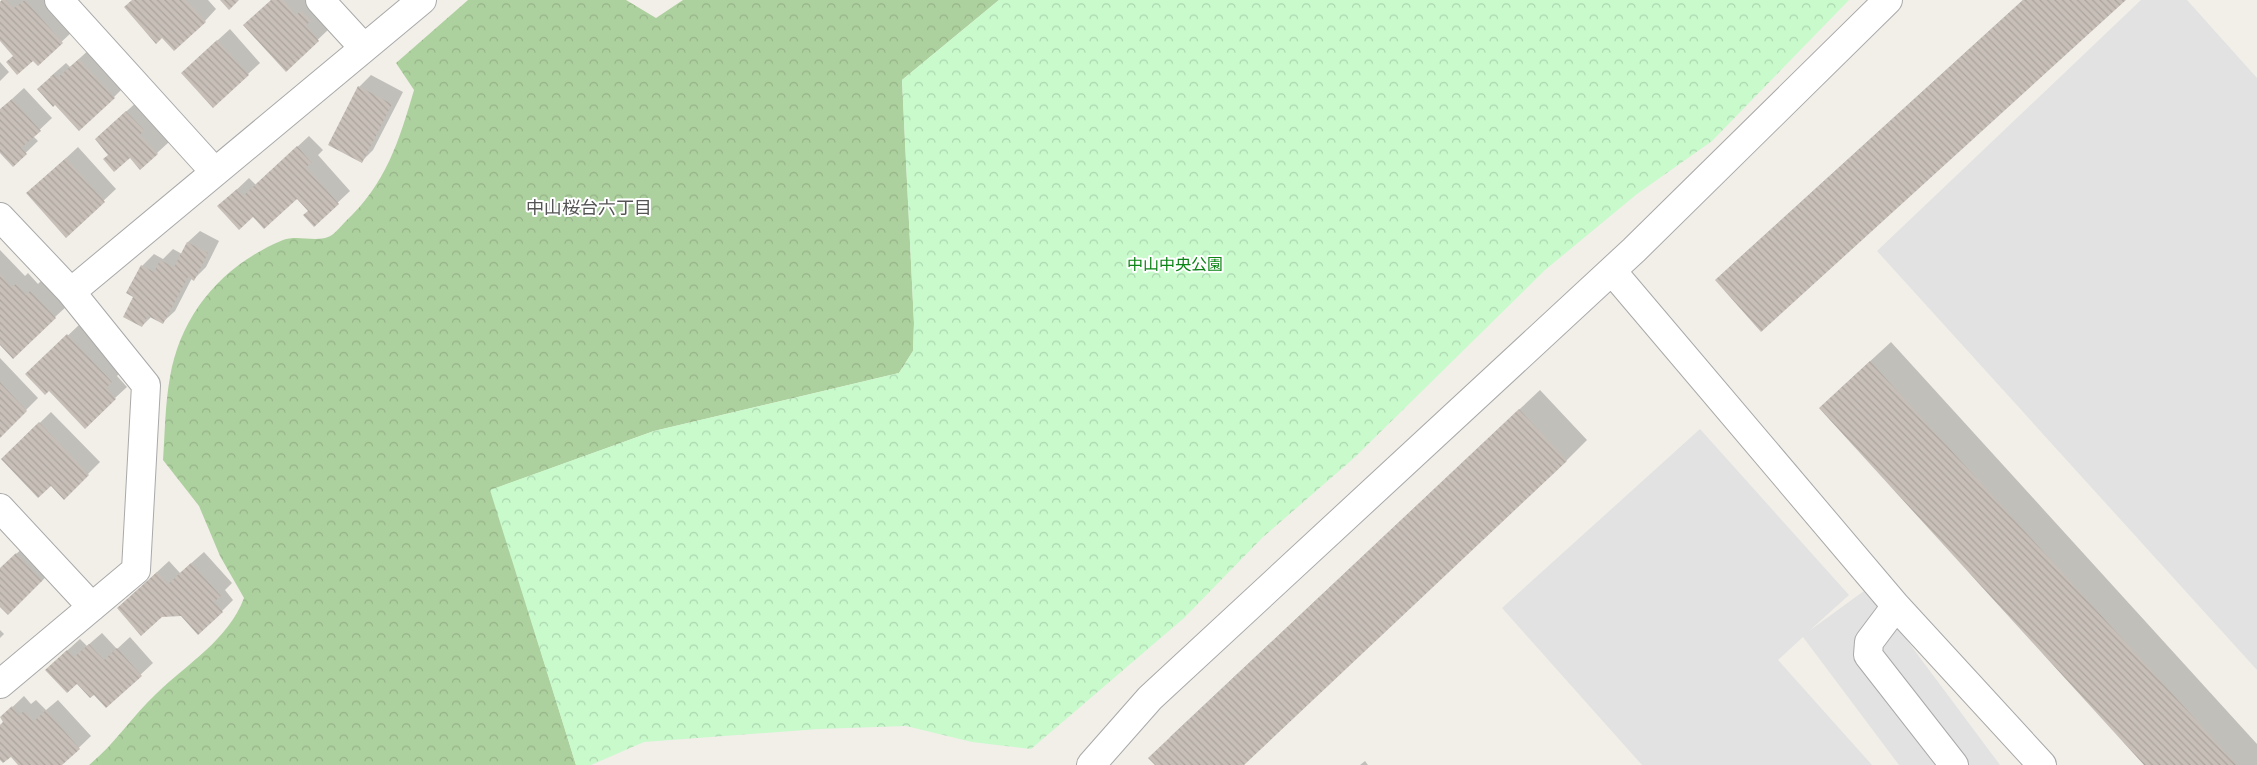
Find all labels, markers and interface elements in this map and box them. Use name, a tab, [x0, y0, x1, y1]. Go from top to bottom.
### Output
district label: 中山桜台六丁目	[526, 197, 652, 219]
park label: 中山中央公園	[1127, 255, 1223, 274]

